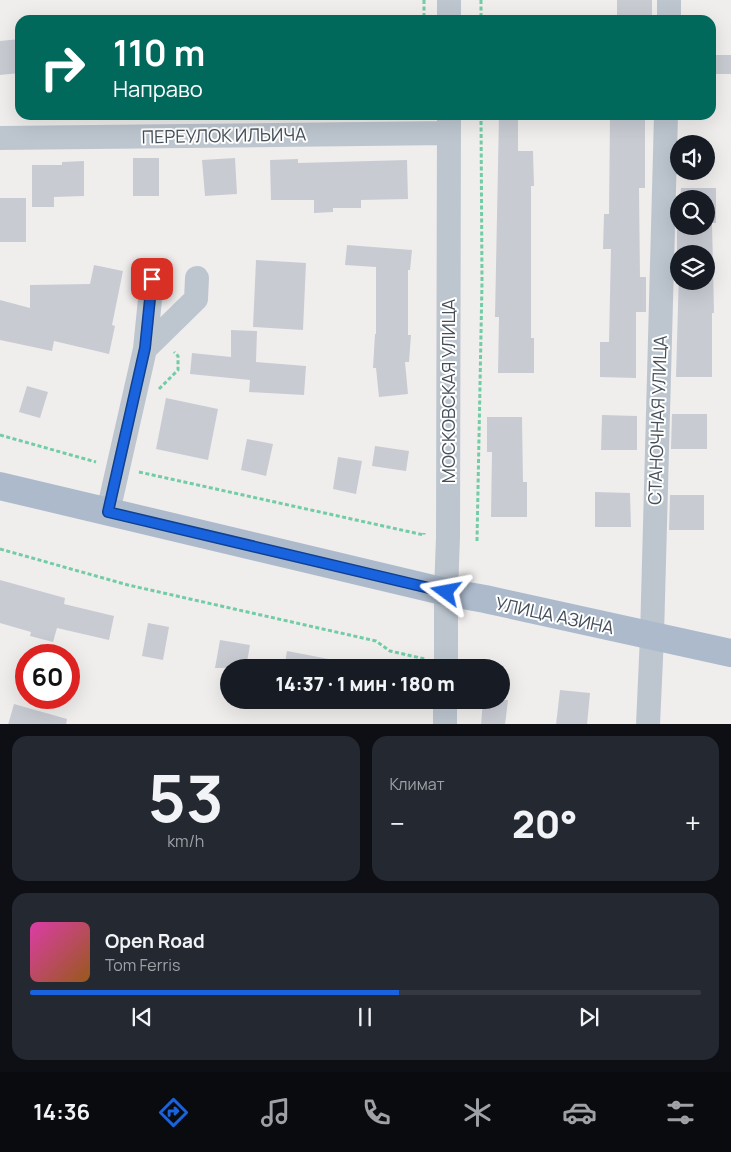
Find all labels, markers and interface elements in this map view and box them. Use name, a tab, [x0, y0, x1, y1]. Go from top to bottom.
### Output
text: 110 m	[113, 29, 205, 77]
icon: right	[30, 35, 95, 100]
text: Направо	[113, 74, 203, 104]
street label: ПЕРЕУЛОК ИЛЬИЧА	[141, 122, 307, 148]
map controls	[670, 135, 715, 290]
button: sound	[670, 135, 715, 180]
button: search	[670, 190, 715, 235]
button: layers	[670, 245, 715, 290]
pin	[131, 258, 173, 300]
icon: arrive	[138, 265, 166, 293]
street label: МОСКОВСКАЯ УЛИЦА	[436, 298, 460, 483]
street label: СТАНОЧНАЯ УЛИЦА	[642, 334, 672, 505]
position arrow	[419, 565, 471, 617]
street label: УЛИЦА АЗИНА	[494, 591, 617, 639]
speed limit sign: 60	[15, 644, 80, 709]
text: 14:37 · 1 мин · 180 m	[275, 671, 455, 697]
text: 53	[148, 753, 224, 842]
text: Климат	[390, 773, 445, 795]
text: 20°	[512, 797, 578, 849]
text: −	[390, 804, 405, 842]
text: +	[685, 804, 701, 842]
text: km/h	[167, 830, 204, 852]
text: Open Road	[105, 928, 205, 954]
text: Tom Ferris	[105, 954, 180, 976]
icon: previous	[128, 1003, 156, 1031]
icon: pause	[351, 1003, 379, 1031]
icon: next	[575, 1003, 603, 1031]
icon: directions	[156, 1095, 191, 1130]
icon: music	[258, 1095, 293, 1130]
icon: phone	[359, 1095, 394, 1130]
icon: climate	[460, 1095, 495, 1130]
icon: car	[562, 1095, 597, 1130]
icon: filters	[663, 1095, 698, 1130]
text: 14:36	[33, 1097, 90, 1127]

